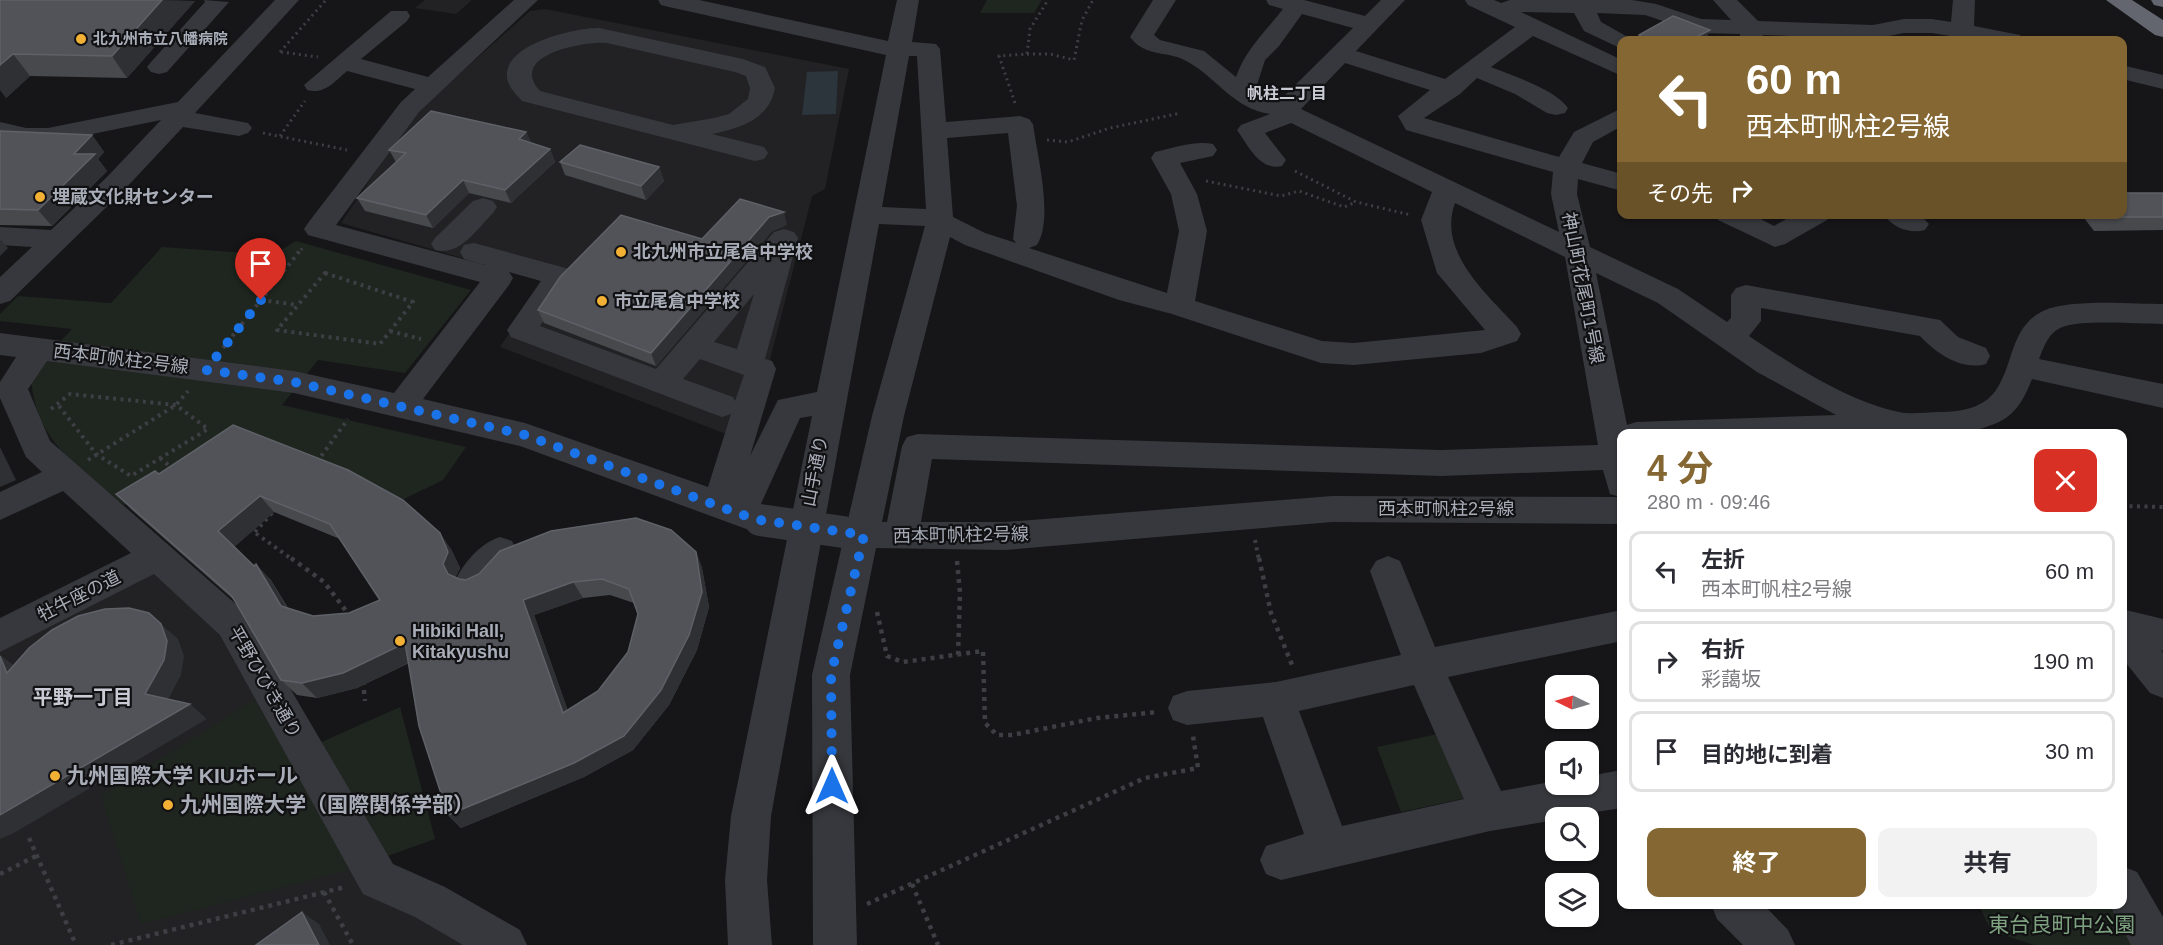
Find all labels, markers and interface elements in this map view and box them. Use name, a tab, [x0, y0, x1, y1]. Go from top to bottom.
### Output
place label: 北九州市立八幡病院	[93, 30, 228, 47]
marker: 北九州市立八幡病院	[74, 32, 88, 46]
text: 60 m	[1746, 56, 1842, 103]
icon: left	[1647, 60, 1725, 138]
district label: 帆柱二丁目	[1247, 84, 1327, 102]
text: 西本町帆柱2号線	[1746, 112, 1950, 142]
icon: right	[1725, 174, 1758, 207]
text: その先	[1647, 181, 1713, 206]
place label: 埋蔵文化財センター	[52, 187, 214, 207]
marker: 埋蔵文化財センター	[33, 190, 47, 204]
street label: 神山町花尾町1号線	[1558, 210, 1608, 366]
pin	[235, 238, 286, 300]
place label: 北九州市立尾倉中学校	[633, 242, 813, 262]
marker: 北九州市立尾倉中学校	[614, 245, 628, 259]
icon: arrive	[244, 247, 277, 280]
place label: 市立尾倉中学校	[614, 291, 740, 311]
marker: 市立尾倉中学校	[595, 294, 609, 308]
street label: 西本町帆柱2号線	[52, 341, 190, 377]
street label: 山手通り	[798, 434, 832, 508]
text: 4 分	[1647, 448, 1713, 489]
button: close	[2034, 449, 2097, 512]
text: 280 m · 09:46	[1647, 491, 1770, 513]
street label: 西本町帆柱2号線	[1378, 499, 1514, 519]
street label: 西本町帆柱2号線	[893, 524, 1029, 546]
text: 左折	[1701, 547, 1745, 572]
icon: left	[1650, 555, 1683, 588]
text: 60 m	[2045, 559, 2094, 584]
street label: 牡牛座の道	[34, 567, 124, 625]
text: 西本町帆柱2号線	[1701, 578, 1852, 600]
place label: Hibiki Hall, Kitakyushu	[412, 621, 509, 662]
street label: 平野ひびき通り	[225, 622, 305, 742]
marker: Hibiki Hall, Kitakyushu	[393, 634, 407, 648]
text: 右折	[1701, 637, 1745, 662]
icon: right	[1650, 645, 1683, 678]
text: 190 m	[2033, 649, 2094, 674]
text: 彩藹坂	[1701, 668, 1761, 690]
north arrow	[1545, 675, 1599, 729]
map controls	[1545, 675, 1599, 927]
district label: 平野一丁目	[33, 686, 133, 708]
icon: arrive	[1650, 735, 1683, 768]
text: 30 m	[2045, 739, 2094, 764]
button: sound	[1545, 741, 1599, 795]
text: 目的地に到着	[1701, 742, 1833, 767]
position arrow	[800, 754, 864, 818]
place label: 九州国際大学 KIUホール	[67, 764, 298, 787]
marker: 九州国際大学 KIUホール	[48, 769, 62, 783]
place label: 九州国際大学（国際関係学部）	[180, 793, 474, 816]
marker: 九州国際大学（国際関係学部）	[161, 798, 175, 812]
button: search	[1545, 807, 1599, 861]
button: 終了	[1647, 828, 1866, 897]
button: 共有	[1878, 828, 2097, 897]
button: layers	[1545, 873, 1599, 927]
park label: 東台良町中公園	[1989, 913, 2136, 936]

